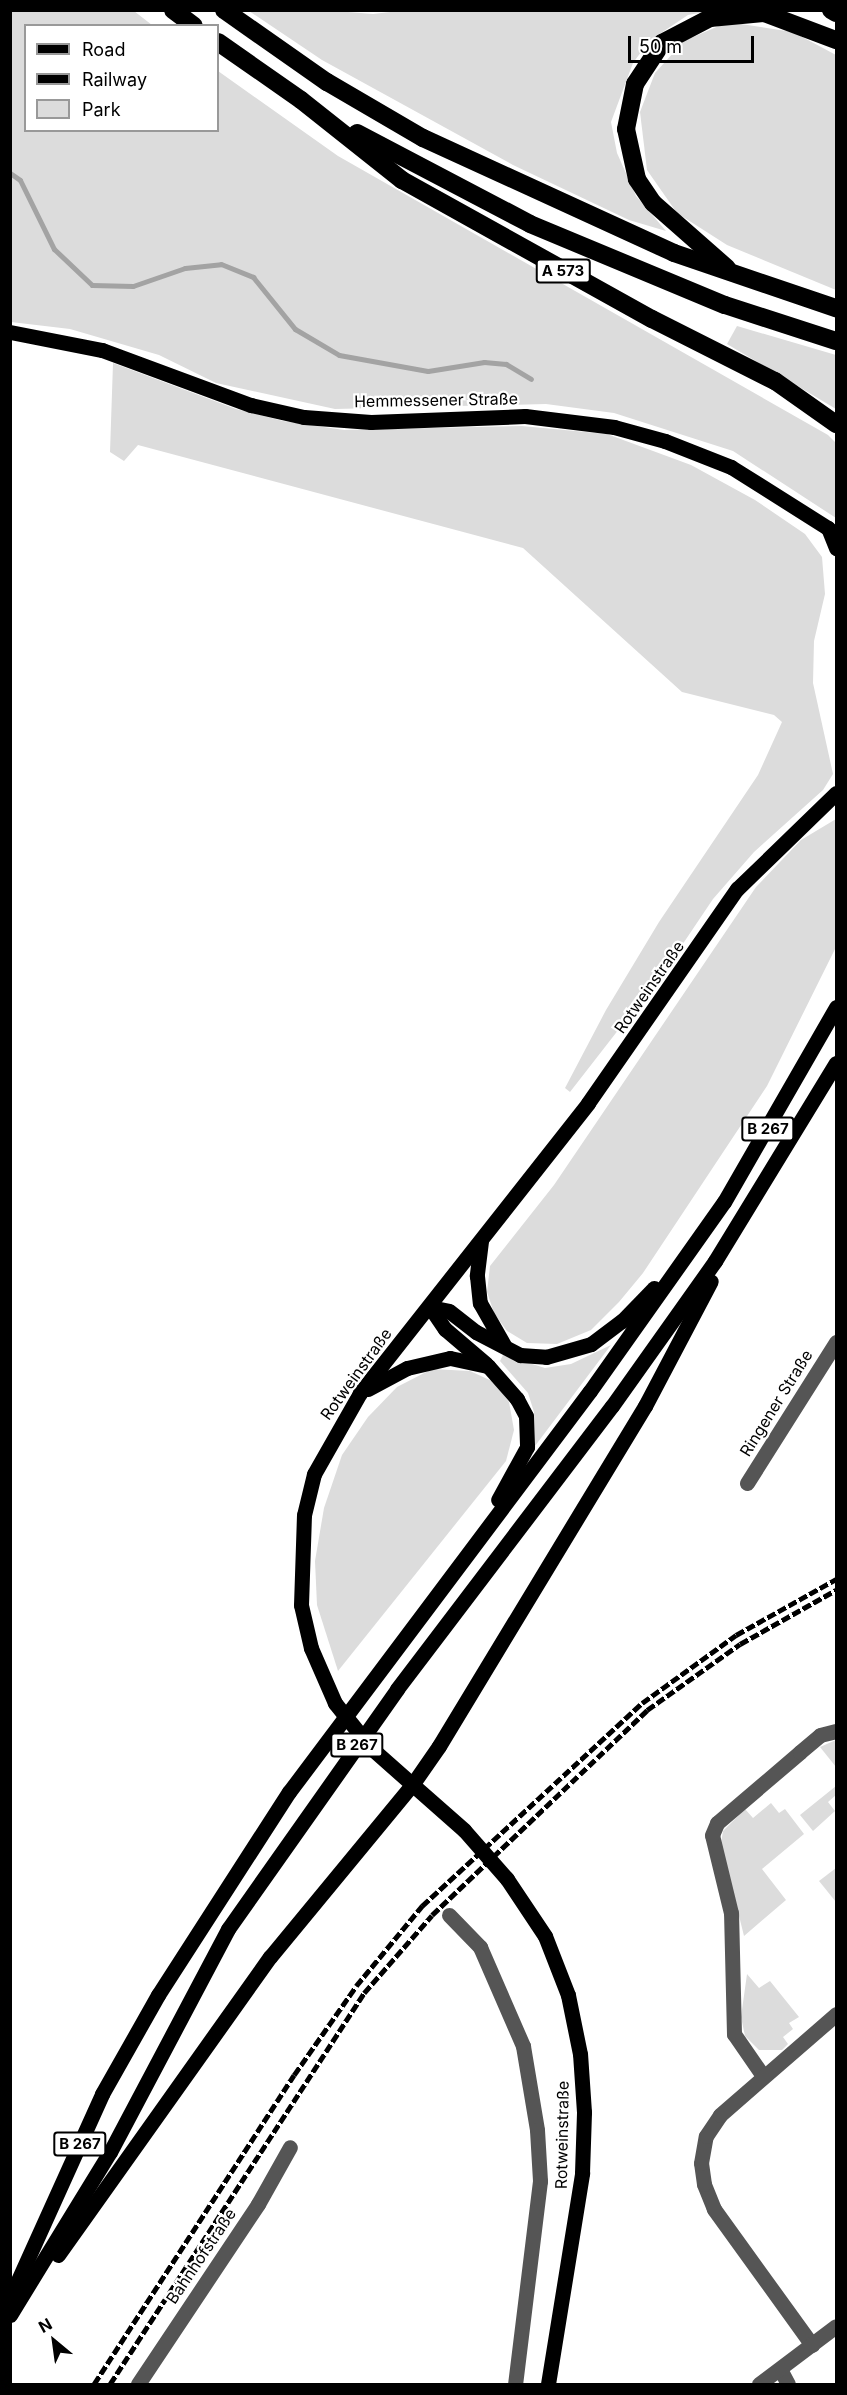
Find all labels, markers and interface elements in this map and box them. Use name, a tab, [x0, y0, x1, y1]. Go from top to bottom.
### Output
legend	[24, 24, 219, 132]
scale bar	[631, 24, 757, 62]
text: 50 m	[639, 36, 682, 57]
text: Road	[82, 39, 125, 60]
text: Railway	[82, 69, 147, 90]
text: Park	[82, 99, 121, 120]
road number: A 573	[534, 259, 592, 283]
street label: Hemmessener Straße	[354, 389, 518, 411]
street label: Rotweinstraße	[610, 937, 688, 1037]
road number: B 267	[741, 1117, 795, 1141]
street label: Rotweinstraße	[316, 1324, 396, 1424]
street label: Ringener Straße	[736, 1346, 816, 1460]
road number: B 267	[330, 1733, 384, 1757]
street label: Rotweinstraße	[551, 2081, 573, 2189]
road number: B 267	[53, 2132, 107, 2156]
street label: Bahnhofstraße	[162, 2205, 240, 2307]
north arrow	[24, 2311, 84, 2371]
text: N	[35, 2314, 55, 2337]

